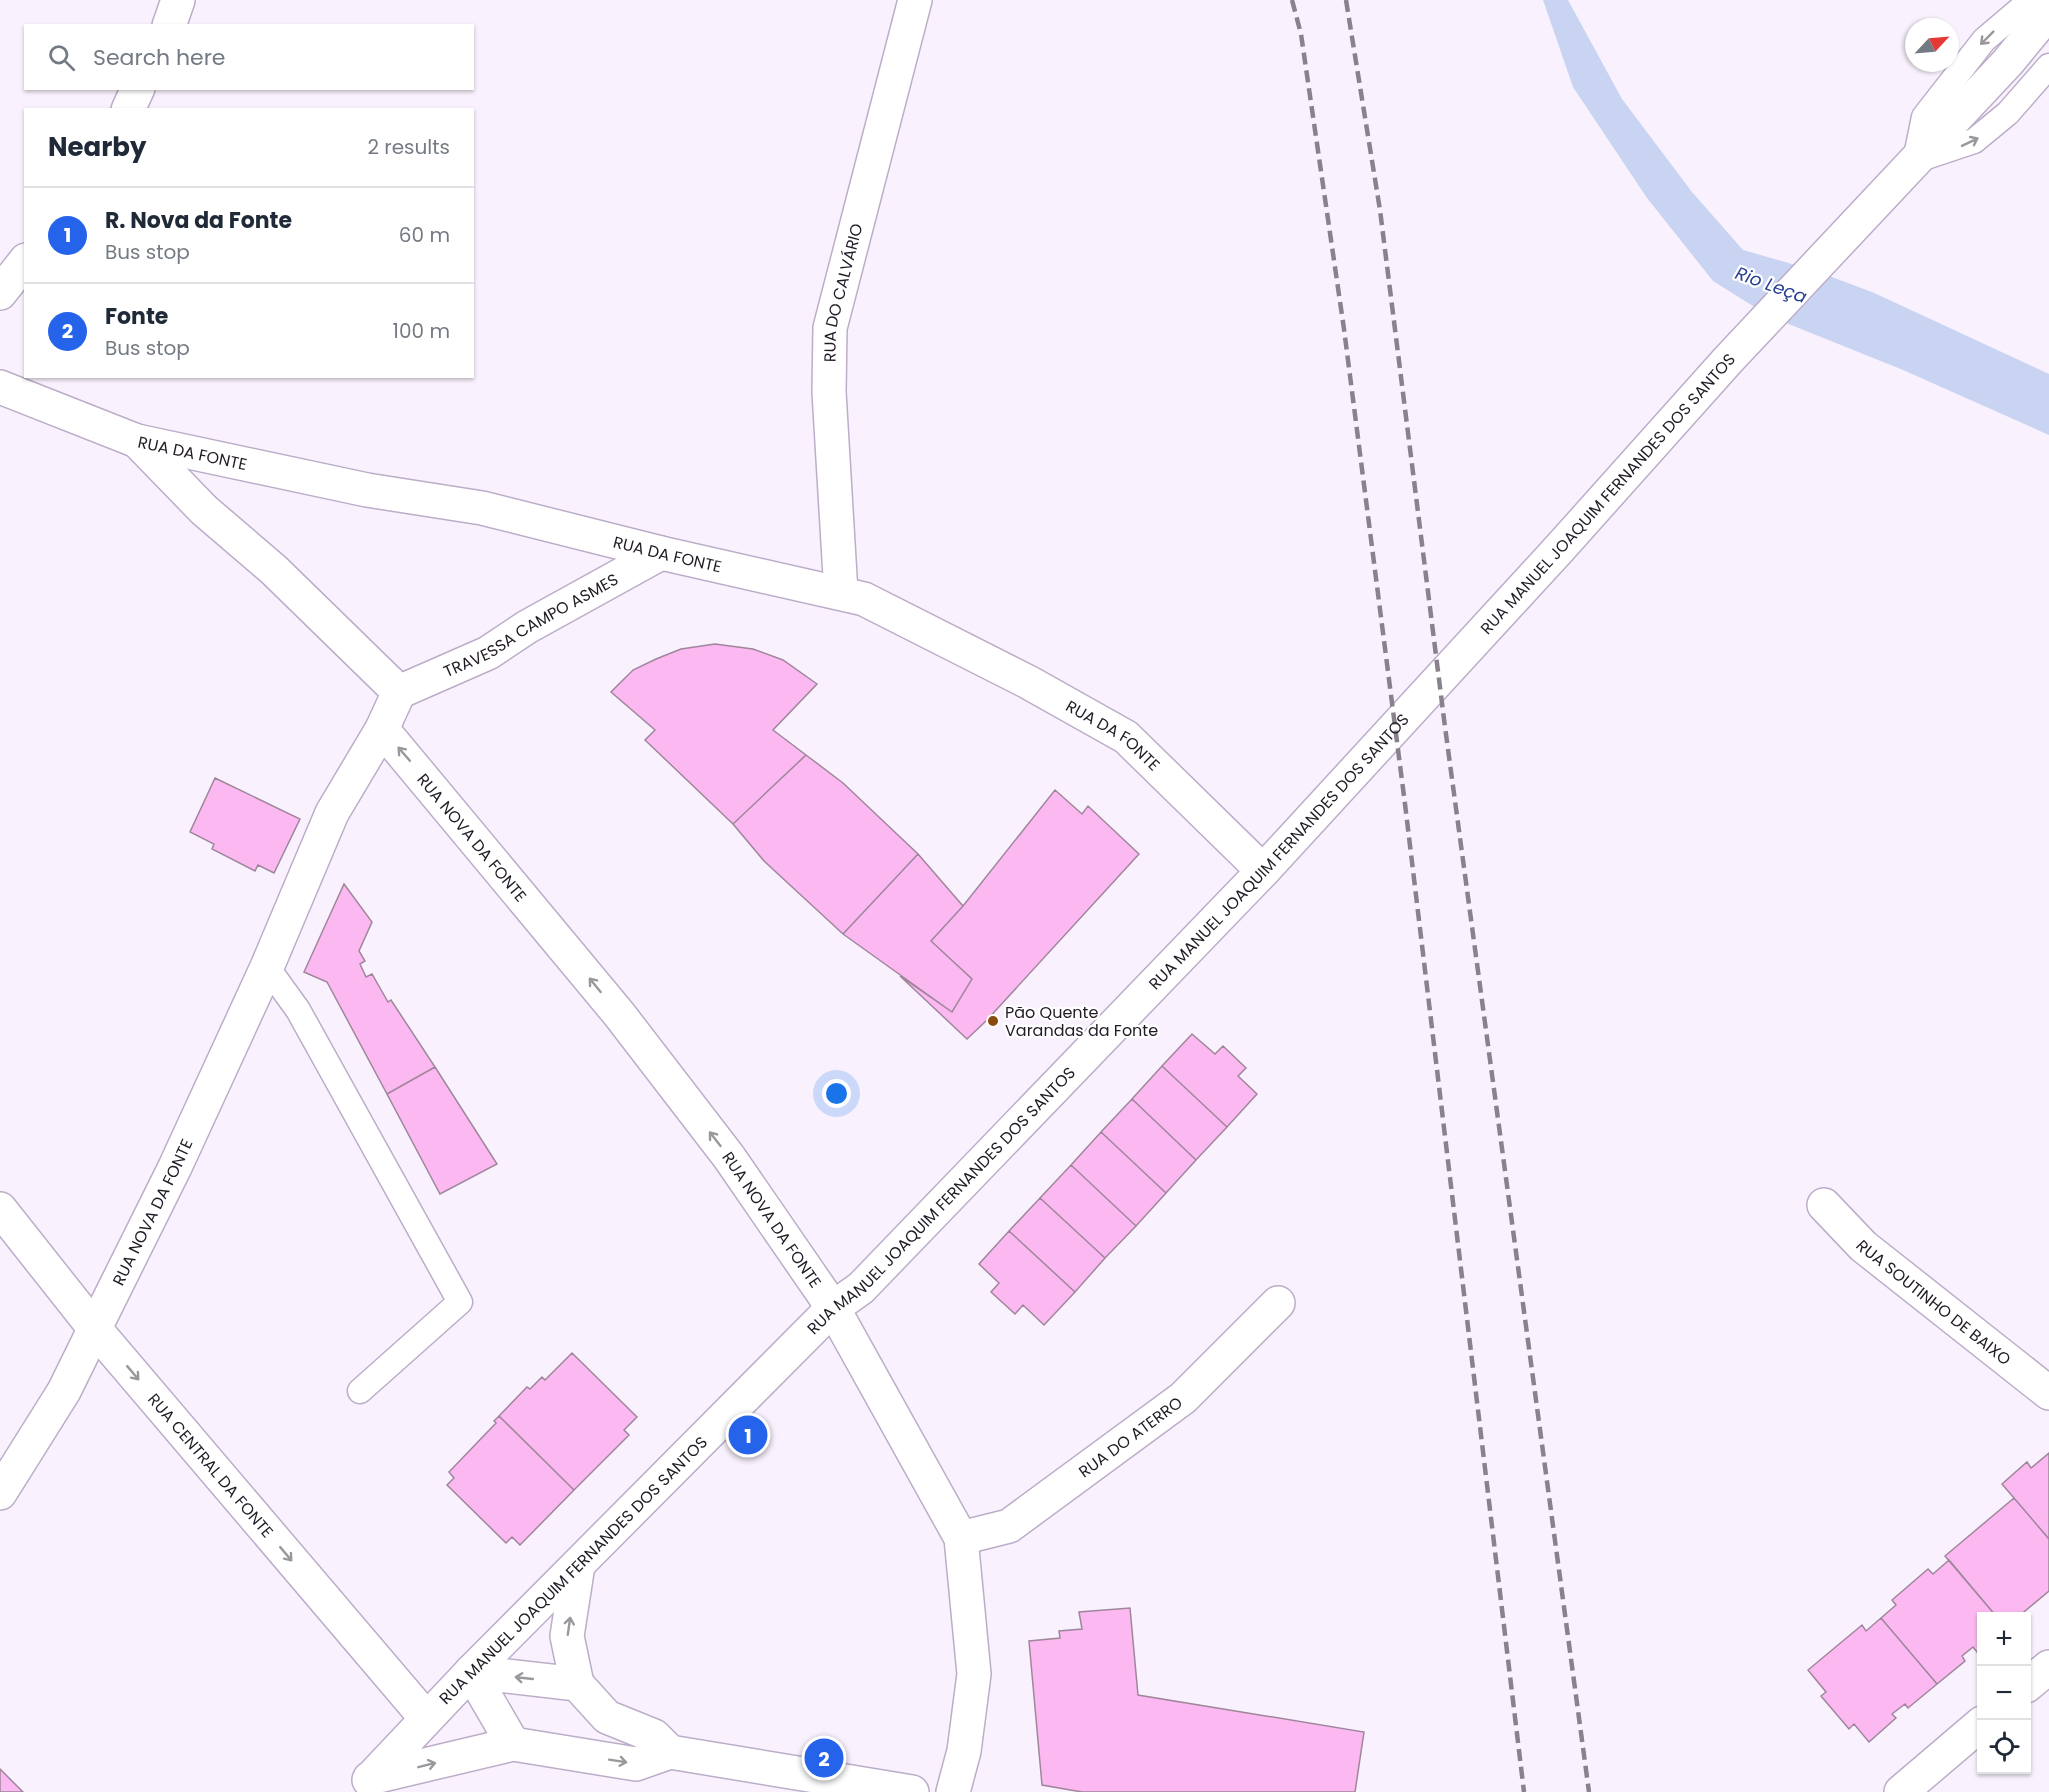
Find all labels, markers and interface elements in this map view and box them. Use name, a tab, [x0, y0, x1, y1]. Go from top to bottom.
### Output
north arrow	[1905, 18, 1959, 72]
search box	[24, 24, 474, 90]
one-way arrow	[1980, 31, 1994, 46]
icon: search	[45, 41, 78, 74]
text: Search here	[93, 42, 226, 73]
text: Nearby	[48, 129, 146, 165]
text: 2 results	[367, 133, 450, 161]
one-way arrow	[1960, 135, 1978, 147]
text: R. Nova da Fonte	[105, 205, 292, 236]
text: 1	[64, 221, 71, 249]
text: 60 m	[399, 221, 450, 249]
street label: RUA DO CALVÁRIO	[818, 221, 869, 362]
text: Bus stop	[105, 238, 190, 266]
water label: Rio Leça	[1732, 260, 1810, 309]
text: Fonte	[105, 301, 168, 332]
text: 2	[62, 317, 73, 345]
text: 100 m	[393, 317, 450, 345]
text: Bus stop	[105, 334, 190, 362]
street label: RUA MANUEL JOAQUIM FERNANDES DOS SANTOS	[1475, 348, 1741, 640]
street label: RUA DA FONTE	[136, 431, 249, 476]
street label: RUA DA FONTE	[611, 530, 724, 578]
street label: TRAVESSA CAMPO ASMES	[440, 568, 622, 683]
street label: RUA DA FONTE	[1062, 695, 1165, 776]
street label: RUA MANUEL JOAQUIM FERNANDES DOS SANTOS	[1144, 709, 1414, 995]
one-way arrow	[397, 747, 411, 762]
street label: RUA NOVA DA FONTE	[412, 769, 532, 907]
one-way arrow	[589, 978, 602, 994]
place label: Pão Quente Varandas da Fonte	[1005, 1001, 1158, 1042]
marker: Pão Quente Varandas da Fonte	[986, 1014, 1000, 1028]
street label: RUA MANUEL JOAQUIM FERNANDES DOS SANTOS	[802, 1062, 1081, 1340]
your location	[822, 1079, 851, 1108]
one-way arrow	[709, 1131, 722, 1147]
street label: RUA NOVA DA FONTE	[107, 1135, 198, 1289]
street label: RUA NOVA DA FONTE	[717, 1147, 827, 1292]
street label: RUA SOUTINHO DE BAIXO	[1851, 1235, 2016, 1371]
one-way arrow	[126, 1365, 139, 1381]
street label: RUA CENTRAL DA FONTE	[143, 1388, 279, 1543]
street label: RUA DO ATERRO	[1074, 1391, 1187, 1483]
pin: 1	[728, 1412, 768, 1458]
street label: RUA MANUEL JOAQUIM FERNANDES DOS SANTOS	[434, 1431, 713, 1710]
one-way arrow	[279, 1546, 293, 1561]
map controls	[1977, 1612, 2031, 1774]
button: +	[1977, 1612, 2031, 1666]
one-way arrow	[563, 1617, 574, 1637]
button: −	[1977, 1666, 2031, 1720]
one-way arrow	[515, 1672, 534, 1683]
button: locate	[1977, 1720, 2031, 1774]
pin: 2	[804, 1736, 844, 1780]
one-way arrow	[608, 1756, 628, 1767]
one-way arrow	[418, 1758, 437, 1770]

